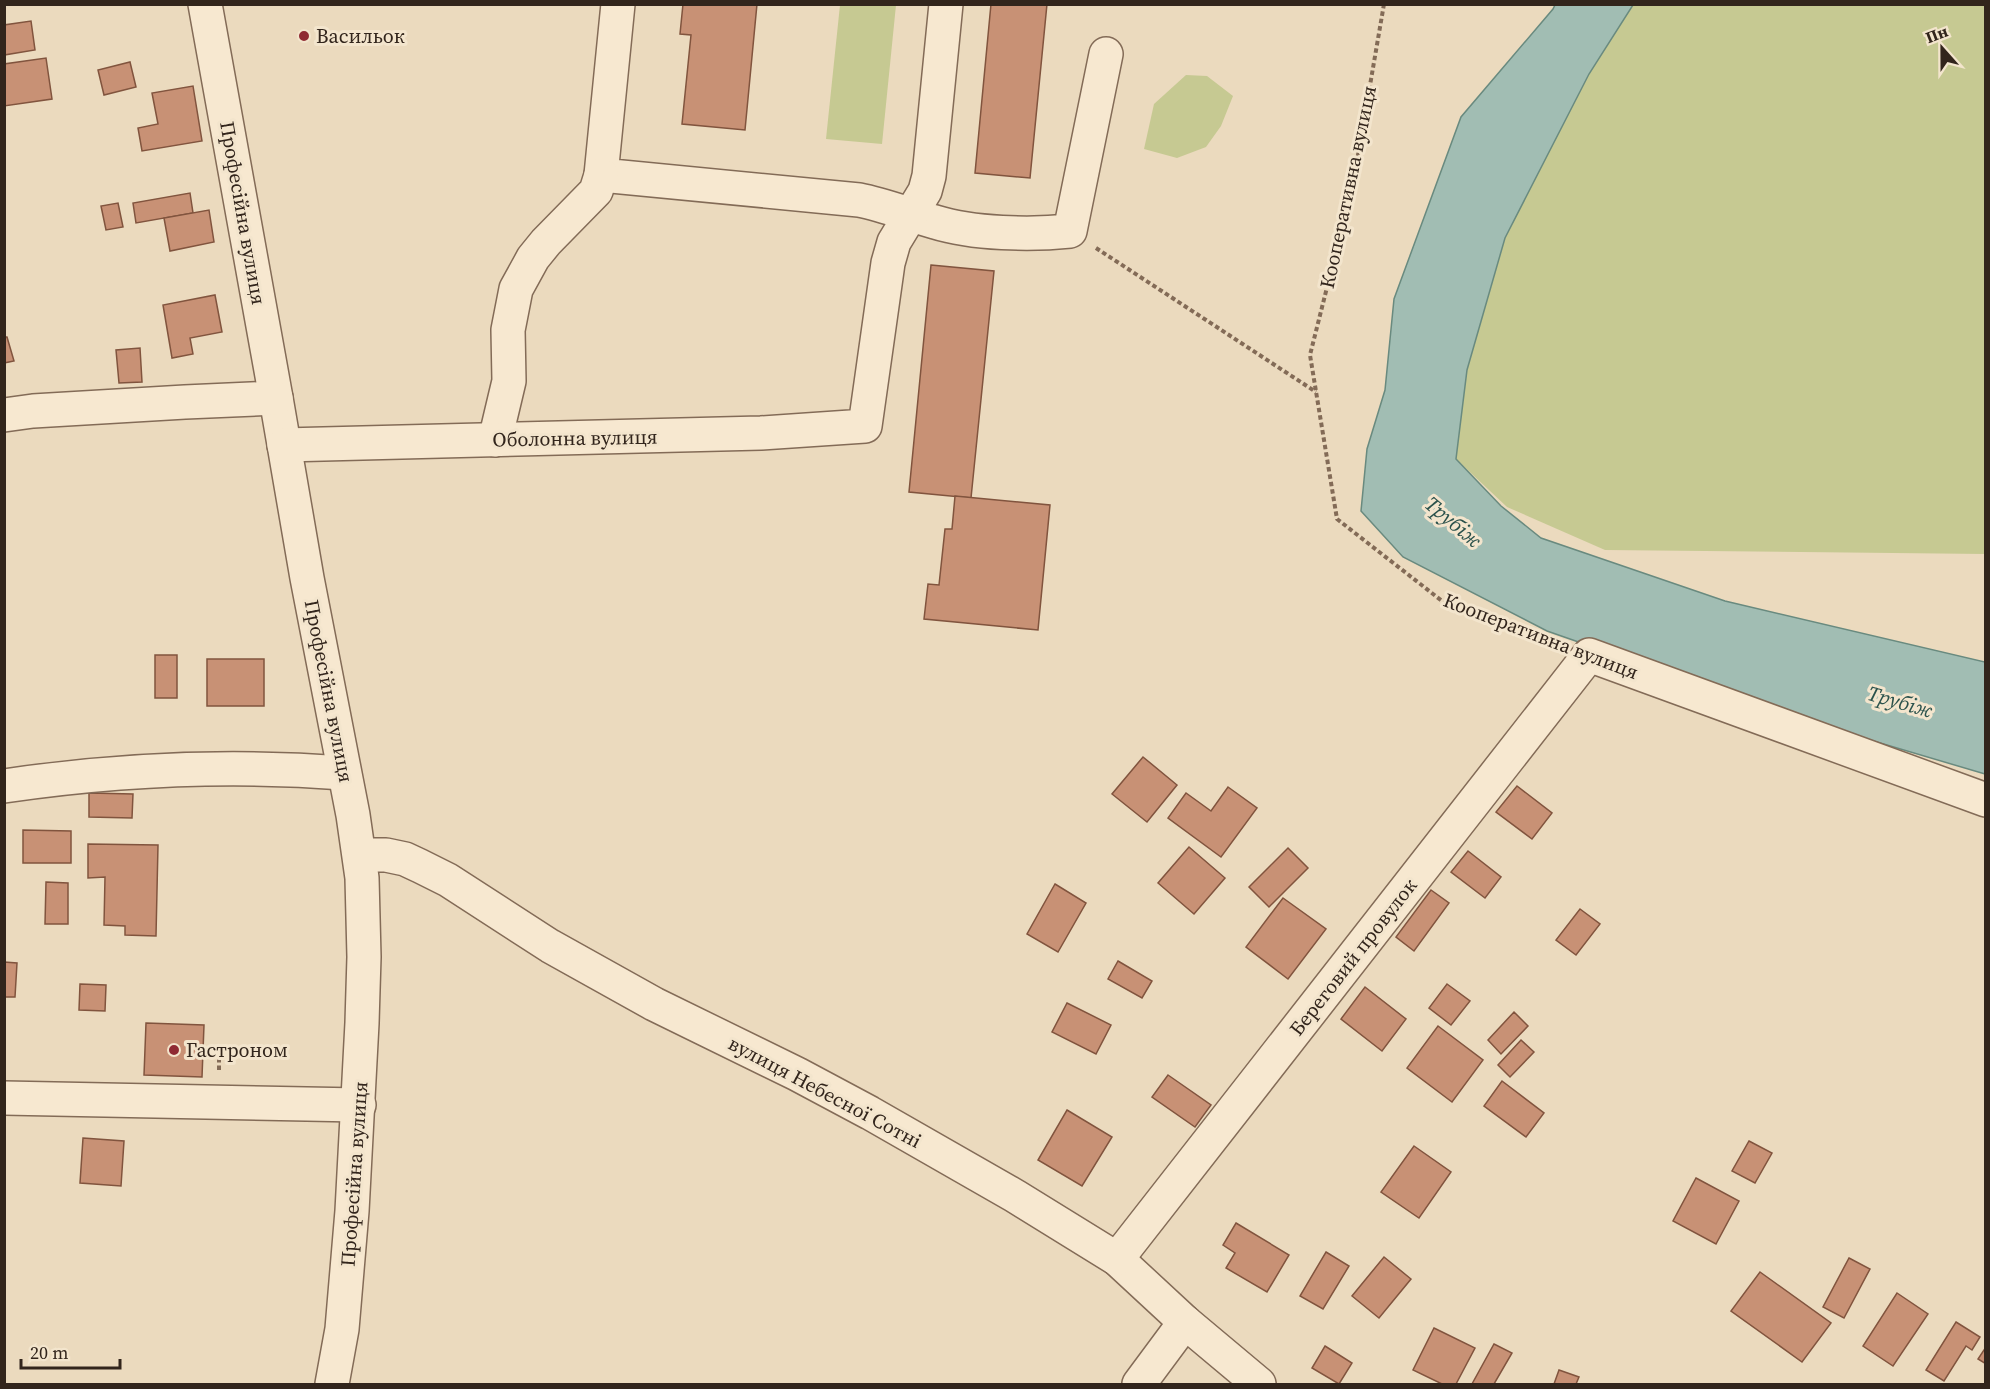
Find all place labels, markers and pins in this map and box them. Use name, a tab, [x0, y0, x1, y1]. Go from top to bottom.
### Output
place label: Васильок	[316, 22, 405, 50]
marker: Васильок	[297, 29, 311, 43]
place label: Гастроном	[186, 1036, 288, 1064]
marker: Гастроном	[167, 1043, 181, 1057]

